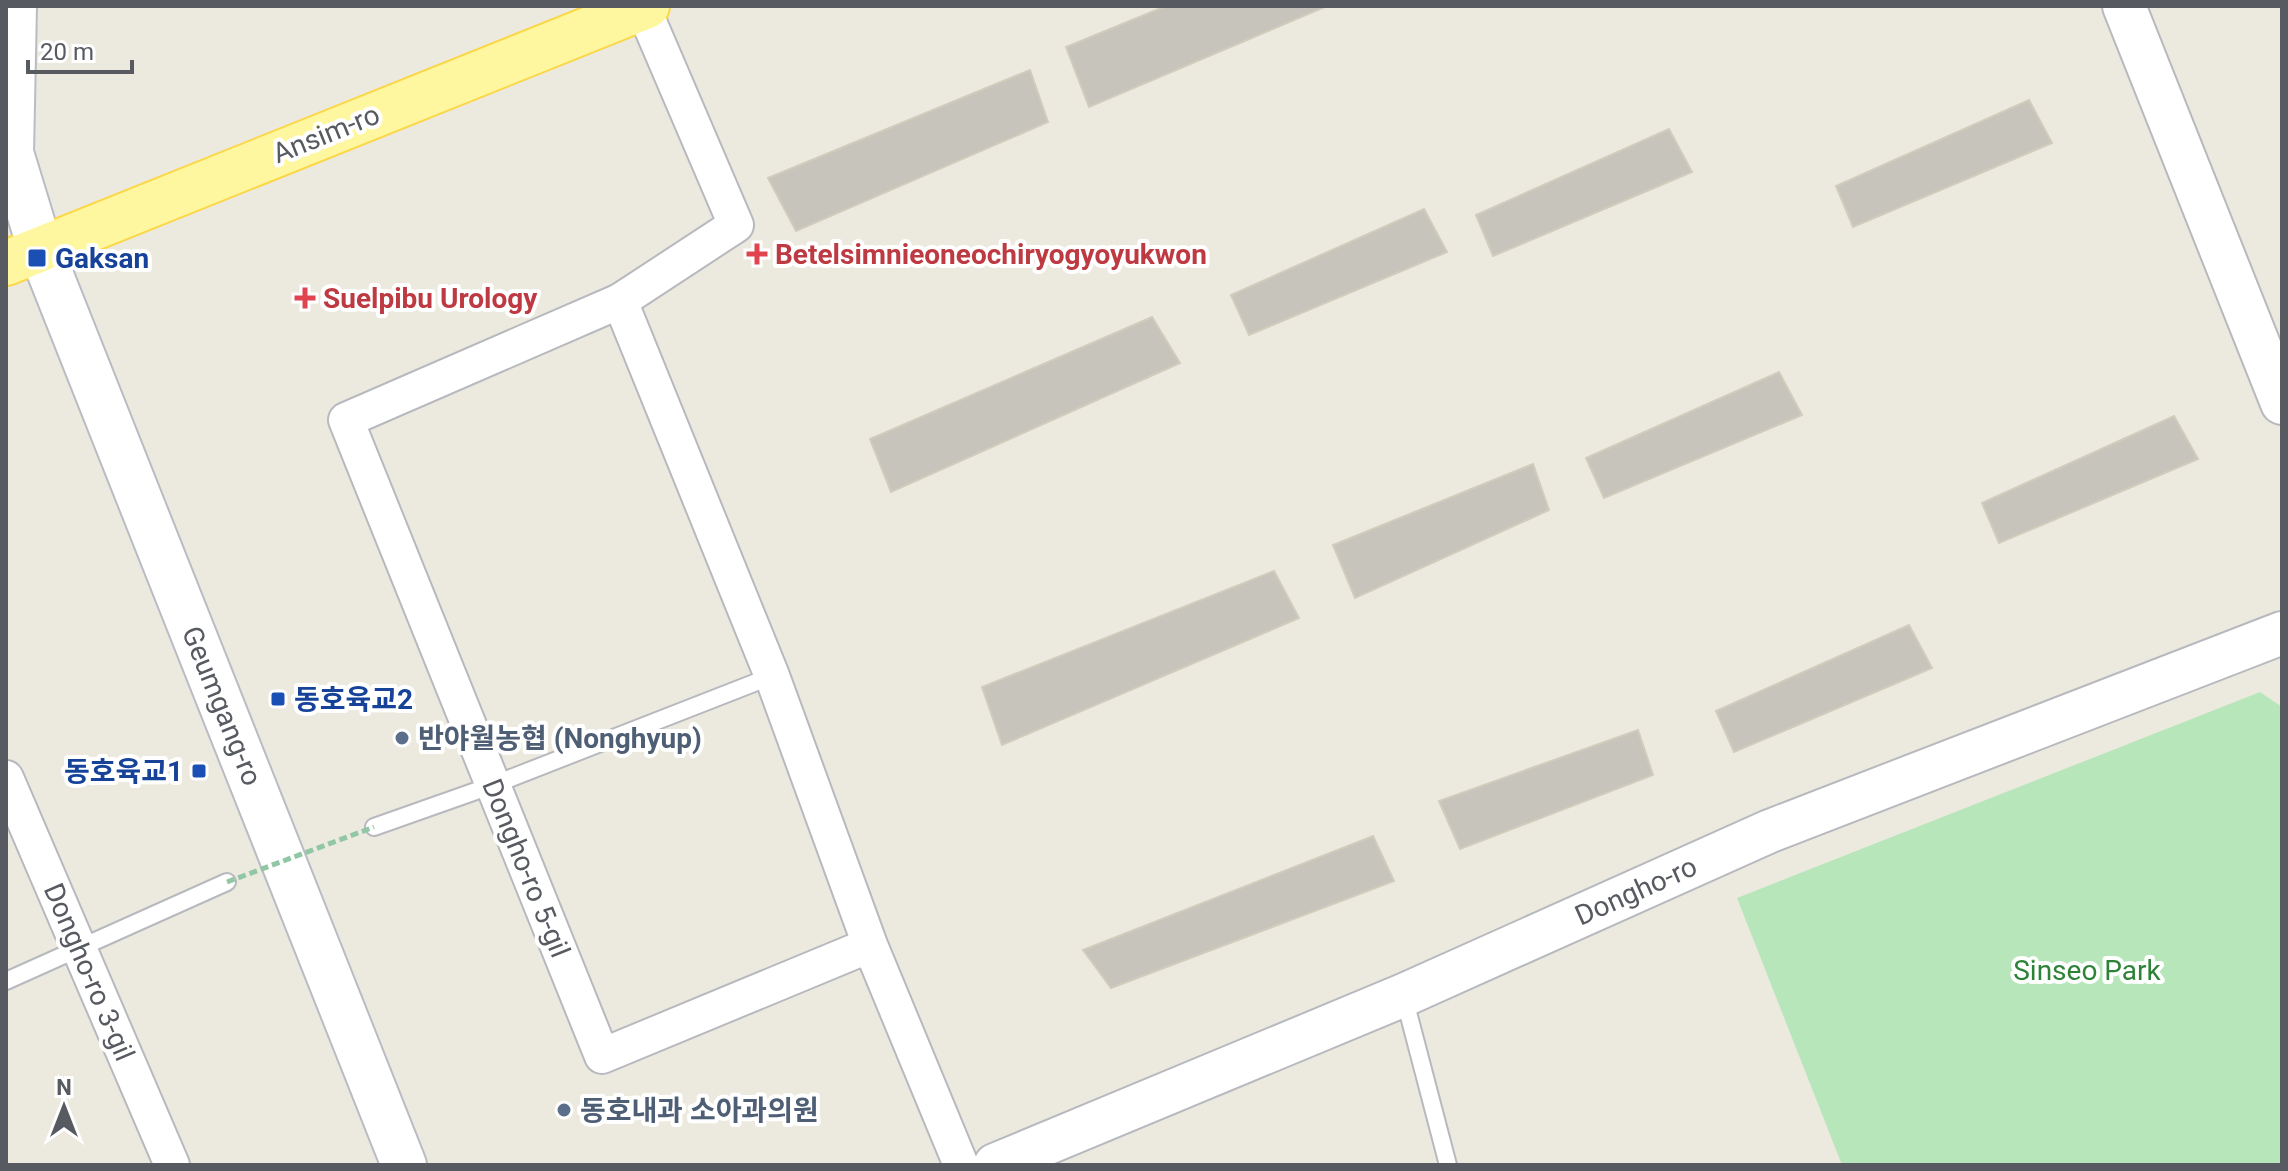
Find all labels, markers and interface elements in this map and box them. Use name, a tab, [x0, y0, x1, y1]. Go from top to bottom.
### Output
scale bar	[28, 24, 132, 74]
text: 20 m	[40, 38, 94, 66]
street label: Ansim-ro	[268, 98, 384, 170]
place label: Betelsimnieoneochiryogyoyukwon	[775, 238, 1207, 271]
place label: Gaksan	[55, 242, 149, 275]
marker: Betelsimnieoneochiryogyoyukwon	[746, 243, 768, 265]
marker: Gaksan	[26, 247, 48, 269]
place label: Suelpibu Urology	[323, 282, 538, 315]
marker: Suelpibu Urology	[294, 287, 316, 309]
street label: Geumgang-ro	[175, 621, 269, 791]
place label: 동호육교2	[294, 683, 413, 716]
marker: 동호육교2	[269, 690, 287, 708]
place label: 반야월농협 (Nonghyup)	[418, 722, 702, 755]
marker: 반야월농협 (Nonghyup)	[393, 729, 411, 747]
place label: 동호육교1	[64, 755, 183, 788]
marker: 동호육교1	[190, 762, 208, 780]
street label: Dongho-ro 5-gil	[475, 774, 577, 962]
street label: Dongho-ro	[1570, 850, 1702, 932]
street label: Dongho-ro 3-gil	[37, 878, 141, 1066]
park label: Sinseo Park	[2013, 954, 2162, 987]
north arrow	[24, 1067, 104, 1147]
text: N	[56, 1075, 72, 1100]
place label: 동호내과 소아과의원	[580, 1094, 819, 1127]
marker: 동호내과 소아과의원	[555, 1101, 573, 1119]

